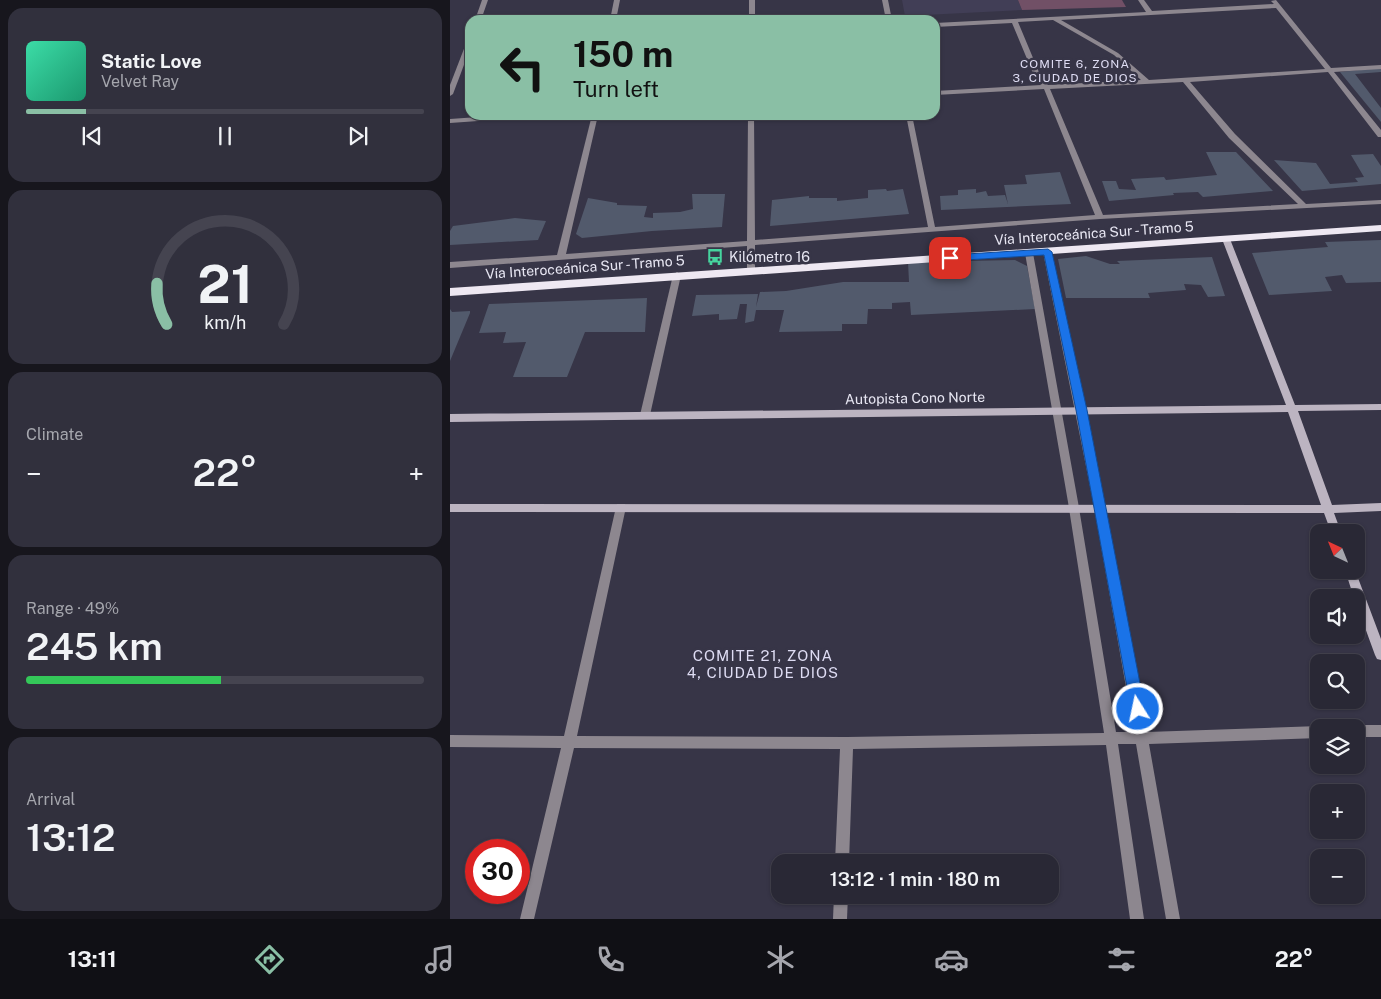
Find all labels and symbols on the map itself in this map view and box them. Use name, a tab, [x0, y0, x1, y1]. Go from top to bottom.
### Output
district label: COMITE 6, ZONA 3, CIUDAD DE DIOS	[1012, 57, 1138, 85]
street label: Vía Interoceánica Sur - Tramo 5	[994, 218, 1194, 248]
pin	[929, 237, 971, 279]
bus stop icon: Kilómetro 16	[705, 247, 725, 267]
place label: Kilómetro 16	[729, 249, 810, 265]
street label: Vía Interoceánica Sur - Tramo 5	[485, 252, 685, 282]
street label: Autopista Cono Norte	[845, 389, 985, 407]
north arrow	[1310, 524, 1365, 579]
district label: COMITE 21, ZONA 4, CIUDAD DE DIOS	[687, 647, 839, 681]
position arrow	[1111, 682, 1163, 734]
speed limit sign: 30	[465, 839, 530, 904]

